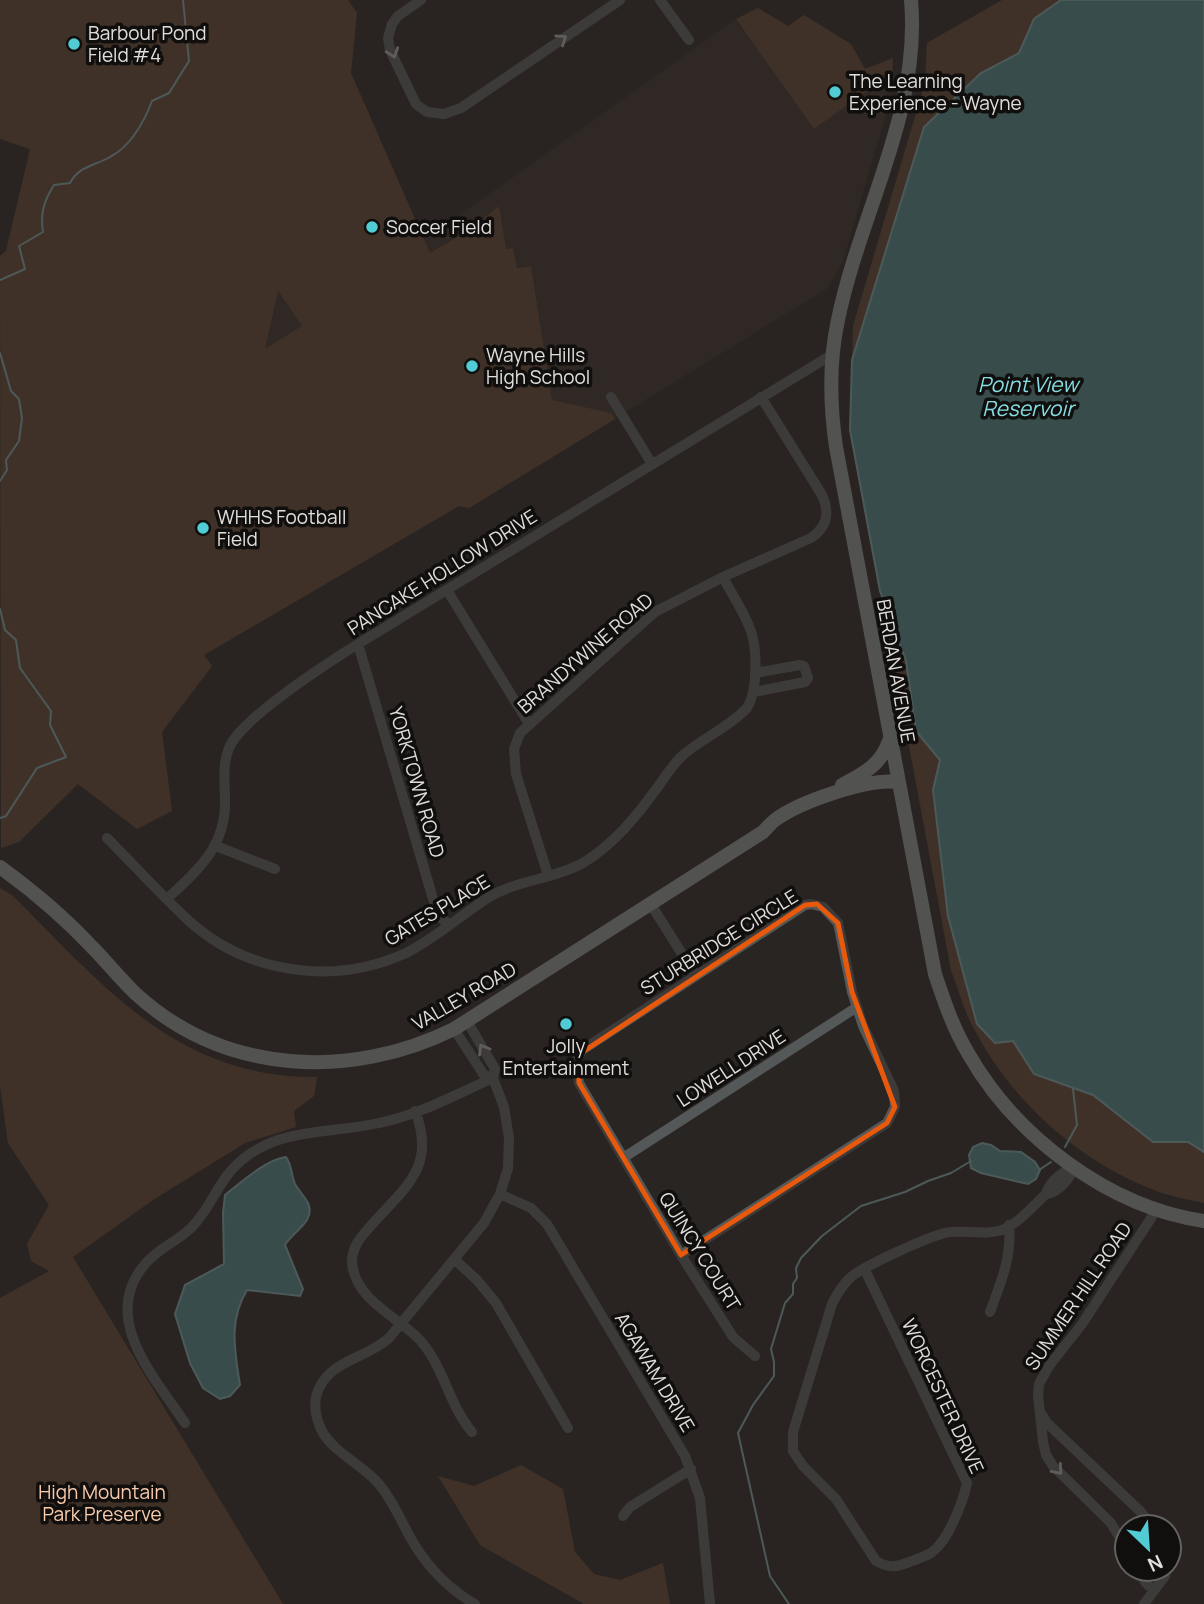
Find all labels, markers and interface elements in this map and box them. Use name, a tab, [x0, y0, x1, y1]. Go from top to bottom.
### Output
place label: Barbour Pond Field #4	[88, 20, 207, 68]
one-way arrow	[554, 35, 567, 48]
marker: Barbour Pond Field #4	[66, 36, 82, 52]
one-way arrow	[385, 46, 399, 58]
place label: The Learning Experience - Wayne	[849, 68, 1022, 116]
marker: The Learning Experience - Wayne	[827, 84, 843, 100]
place label: Soccer Field	[386, 214, 492, 240]
marker: Soccer Field	[364, 219, 380, 235]
place label: Wayne Hills High School	[486, 342, 590, 390]
marker: Wayne Hills High School	[464, 358, 480, 374]
water label: Point View Reservoir	[978, 370, 1081, 422]
street label: PANCAKE HOLLOW DRIVE	[342, 503, 542, 641]
place label: WHHS Football Field	[217, 504, 346, 552]
marker: WHHS Football Field	[195, 520, 211, 536]
street label: BRANDYWINE ROAD	[512, 587, 658, 719]
street label: BERDAN AVENUE	[871, 597, 921, 745]
street label: YORKTOWN ROAD	[383, 703, 451, 861]
street label: GATES PLACE	[380, 868, 494, 952]
street label: STURBRIDGE CIRCLE	[635, 883, 803, 1001]
street label: VALLEY ROAD	[407, 956, 521, 1036]
marker: Jolly Entertainment	[558, 1016, 574, 1032]
street label: LOWELL DRIVE	[672, 1023, 790, 1113]
place label: Jolly Entertainment	[503, 1033, 629, 1081]
one-way arrow	[478, 1043, 491, 1056]
street label: QUINCY COURT	[653, 1187, 747, 1316]
street label: SUMMER HILL ROAD	[1019, 1217, 1137, 1375]
street label: AGAWAM DRIVE	[609, 1307, 701, 1437]
street label: WORCESTER DRIVE	[896, 1314, 990, 1478]
one-way arrow	[1050, 1462, 1062, 1475]
park label: High Mountain Park Preserve	[38, 1479, 166, 1527]
north arrow	[1113, 1513, 1183, 1583]
text: N	[1144, 1549, 1167, 1578]

